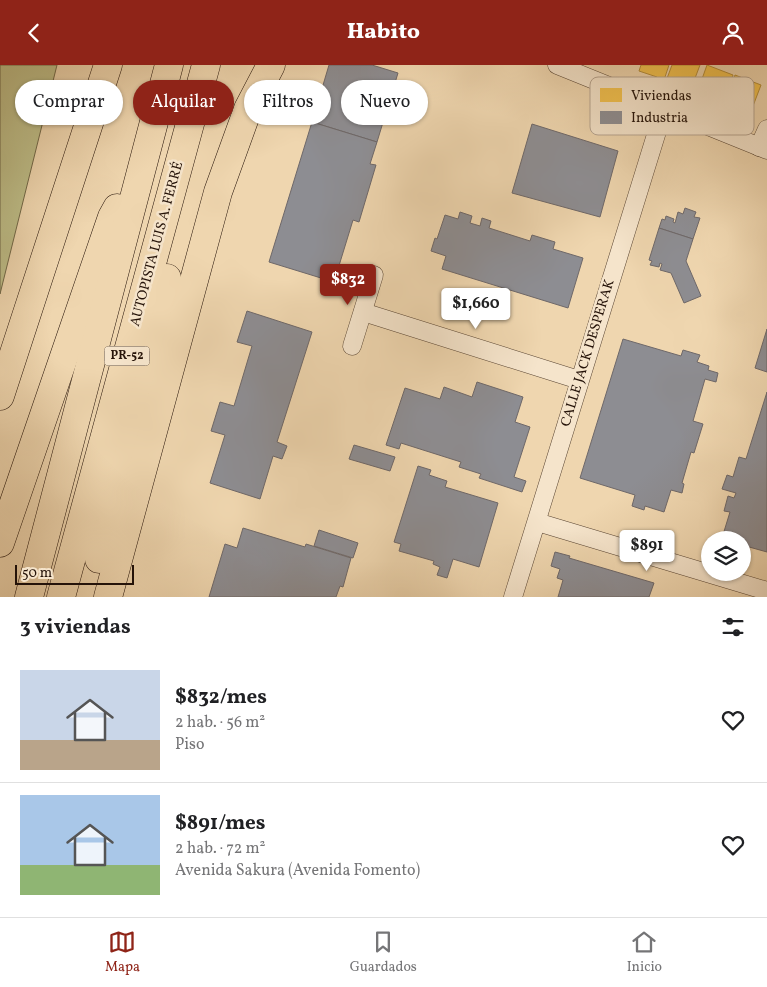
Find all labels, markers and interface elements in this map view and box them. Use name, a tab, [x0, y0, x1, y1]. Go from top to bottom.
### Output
text: Habito	[347, 17, 420, 48]
icon: back	[20, 19, 48, 47]
icon: person	[719, 19, 747, 47]
legend	[590, 77, 754, 135]
chip: Comprar	[15, 80, 123, 125]
chip: Alquilar	[133, 80, 234, 125]
chip: Filtros	[244, 80, 331, 125]
chip: Nuevo	[341, 80, 428, 125]
text: Viviendas	[631, 87, 692, 106]
text: Industria	[631, 109, 688, 128]
street label: AUTOPISTA LUIS A. FERRÉ	[126, 160, 188, 328]
pin: $832	[318, 263, 378, 306]
text: $832	[331, 269, 365, 291]
street label: CALLE JACK DESPERAK	[557, 277, 620, 429]
pin: $1,660	[435, 287, 517, 330]
text: $1,660	[452, 293, 500, 315]
road number: PR-52	[104, 347, 150, 365]
pin: $891	[617, 529, 677, 572]
map controls	[701, 531, 751, 581]
button: layers	[701, 531, 751, 581]
text: $891	[631, 535, 663, 557]
scale bar	[15, 562, 134, 585]
text: 50 m	[22, 564, 52, 583]
text: 3 viviendas	[20, 613, 131, 642]
icon: filters	[719, 613, 747, 641]
text: $832/mes	[175, 683, 267, 712]
icon: home	[60, 690, 120, 750]
icon: heart	[719, 706, 747, 734]
text: 2 hab. · 56 m²	[175, 712, 265, 734]
text: Piso	[175, 734, 204, 756]
text: $891/mes	[175, 809, 265, 838]
icon: home	[60, 815, 120, 875]
icon: heart	[719, 831, 747, 859]
text: 2 hab. · 72 m²	[175, 838, 266, 860]
text: Avenida Sakura (Avenida Fomento)	[175, 860, 420, 882]
tab: Mapa	[105, 928, 140, 977]
tab: Guardados	[350, 928, 417, 977]
tab: Inicio	[627, 928, 662, 977]

